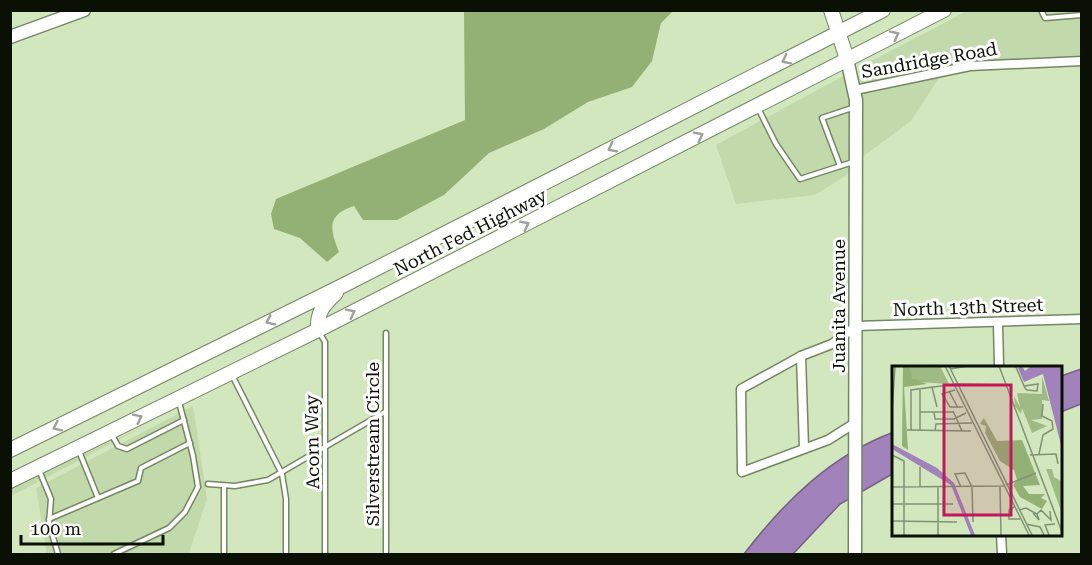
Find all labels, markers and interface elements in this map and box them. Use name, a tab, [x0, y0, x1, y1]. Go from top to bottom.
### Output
one-way arrow	[889, 30, 900, 42]
street label: Sandridge Road	[860, 38, 999, 82]
one-way arrow	[782, 53, 793, 64]
one-way arrow	[692, 132, 703, 143]
one-way arrow	[608, 141, 619, 152]
street label: North Fed Highway	[390, 184, 550, 280]
one-way arrow	[518, 220, 529, 232]
street label: Juanita Avenue	[828, 239, 849, 373]
street label: North 13th Street	[892, 294, 1044, 320]
one-way arrow	[345, 309, 355, 320]
one-way arrow	[265, 314, 276, 326]
street label: Silverstream Circle	[362, 362, 383, 526]
inset map	[892, 366, 1062, 535]
street label: Acorn Way	[301, 394, 323, 490]
one-way arrow	[132, 414, 143, 425]
one-way arrow	[53, 419, 64, 431]
scale bar	[21, 508, 164, 546]
text: 100 m	[30, 518, 81, 539]

